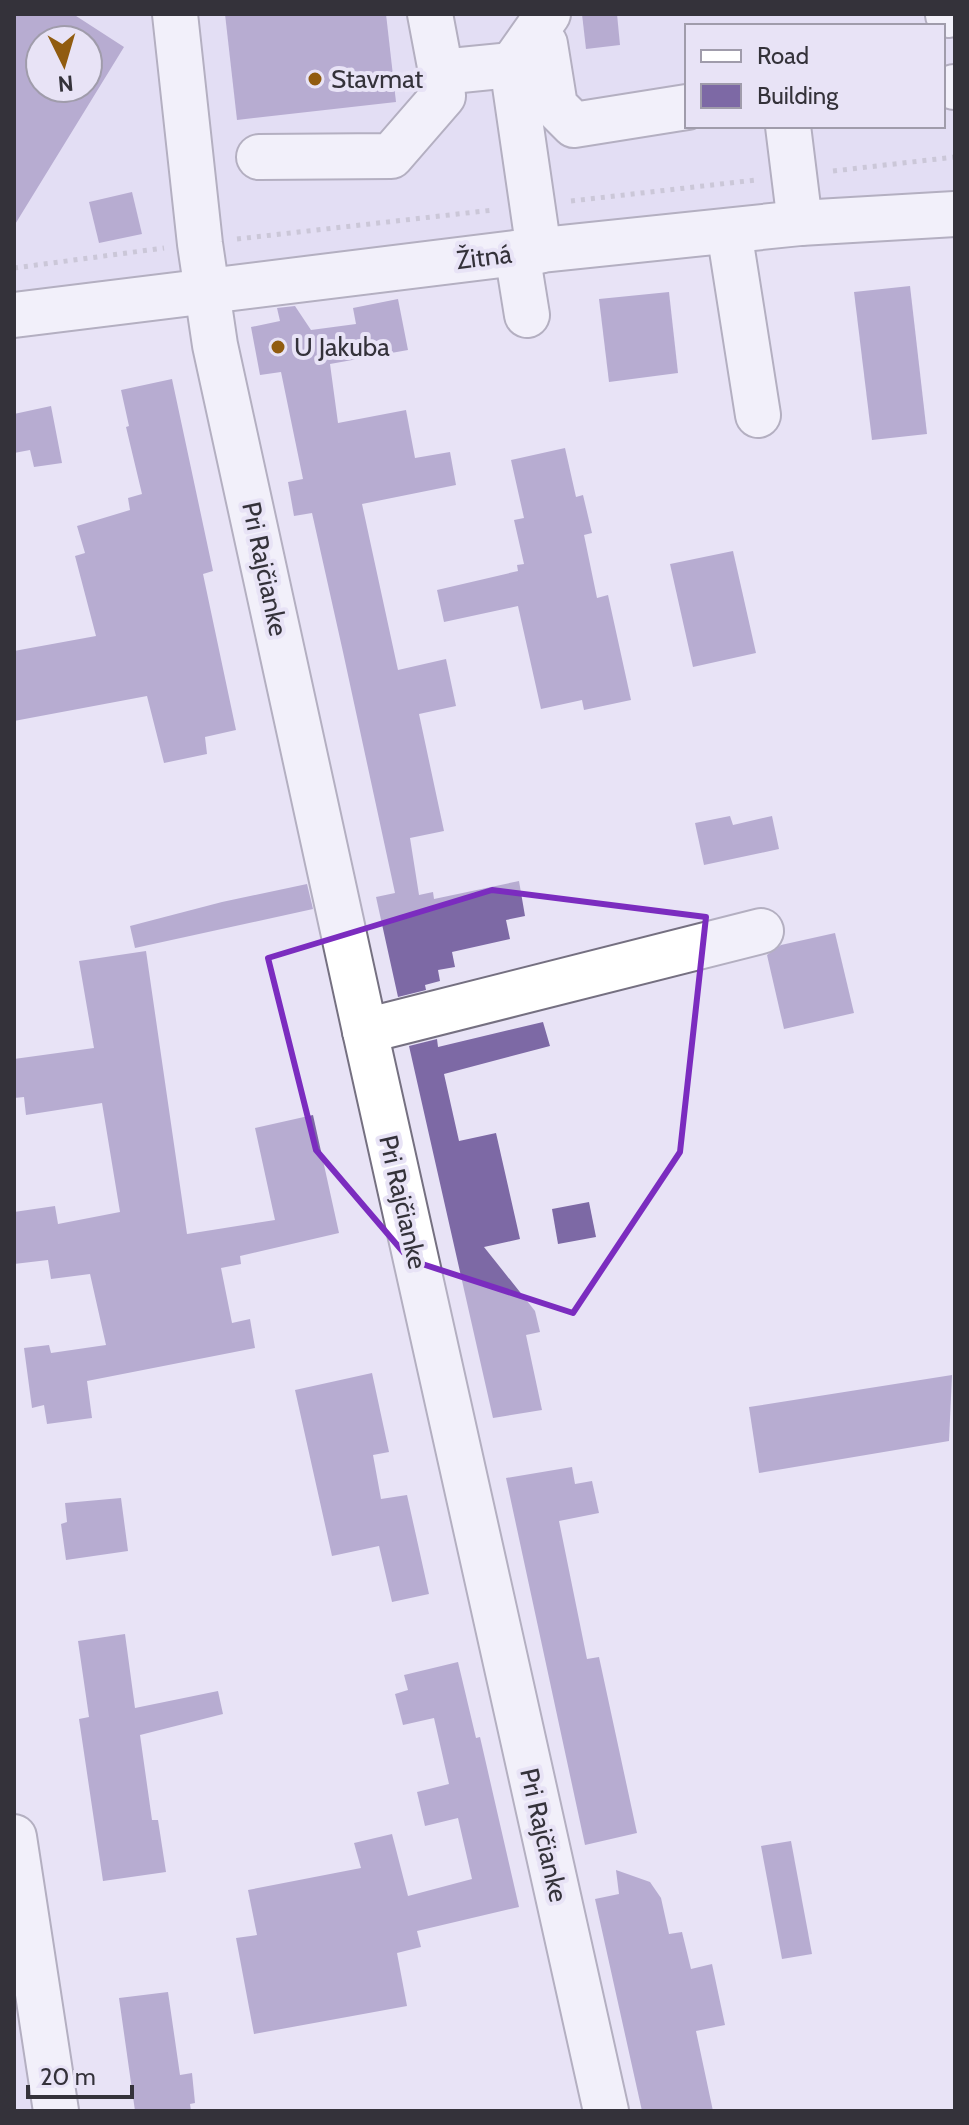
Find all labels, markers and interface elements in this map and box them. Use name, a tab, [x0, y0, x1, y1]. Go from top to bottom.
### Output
north arrow	[24, 24, 104, 104]
legend	[685, 24, 945, 128]
text: Road	[757, 41, 809, 70]
place label: Stavmat	[331, 63, 423, 95]
text: N	[57, 69, 75, 98]
marker: Stavmat	[306, 70, 324, 88]
text: Building	[757, 81, 839, 110]
street label: Žitná	[455, 238, 514, 276]
place label: U Jakuba	[294, 331, 390, 363]
marker: U Jakuba	[269, 338, 287, 356]
street label: Pri Rajčianke	[235, 499, 295, 639]
street label: Pri Rajčianke	[372, 1132, 434, 1272]
street label: Pri Rajčianke	[513, 1765, 575, 1905]
scale bar	[28, 2049, 132, 2099]
text: 20 m	[40, 2062, 96, 2091]

